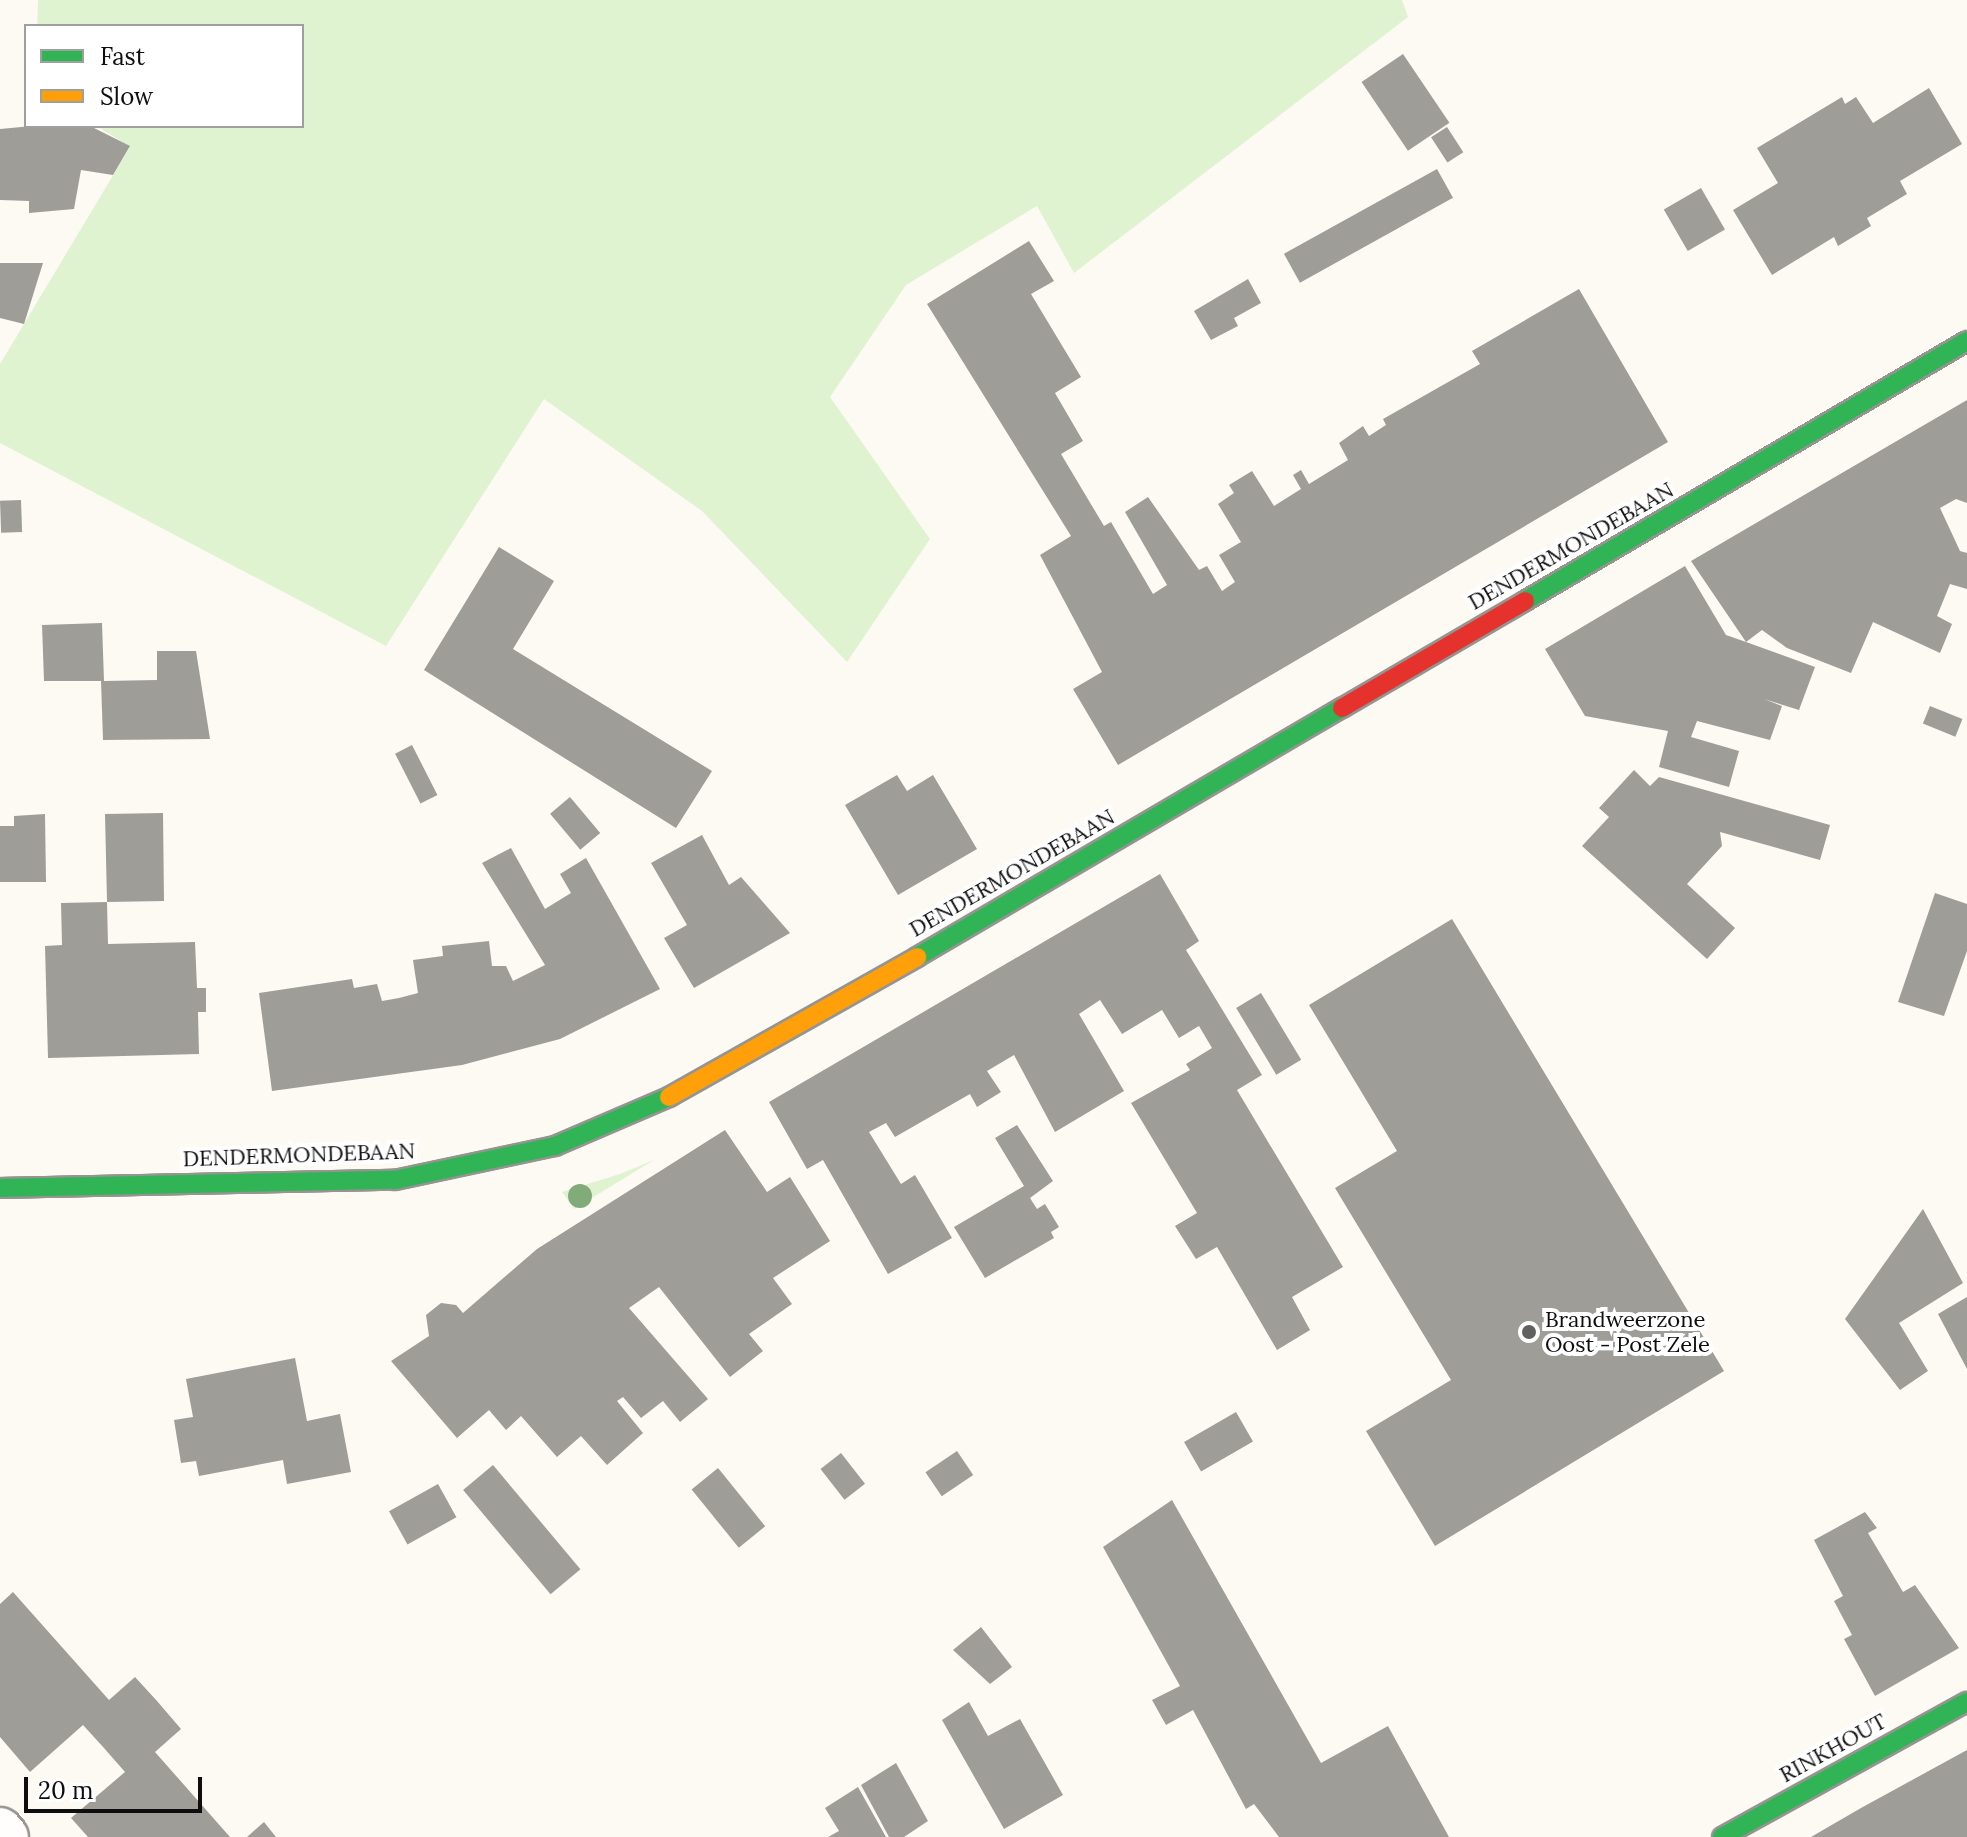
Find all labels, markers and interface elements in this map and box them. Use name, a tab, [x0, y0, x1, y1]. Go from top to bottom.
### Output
legend	[24, 24, 304, 128]
text: Fast	[100, 41, 145, 72]
text: Slow	[100, 81, 153, 112]
street label: DENDERMONDEBAAN	[1464, 476, 1678, 616]
street label: DENDERMONDEBAAN	[905, 803, 1119, 943]
street label: DENDERMONDEBAAN	[182, 1138, 416, 1172]
place label: Brandweerzone Oost - Post Zele	[1545, 1306, 1710, 1358]
marker: Brandweerzone Oost - Post Zele	[1520, 1323, 1538, 1341]
street label: RINKHOUT	[1775, 1708, 1891, 1788]
scale bar	[28, 1761, 206, 1811]
text: 20 m	[38, 1775, 94, 1806]

